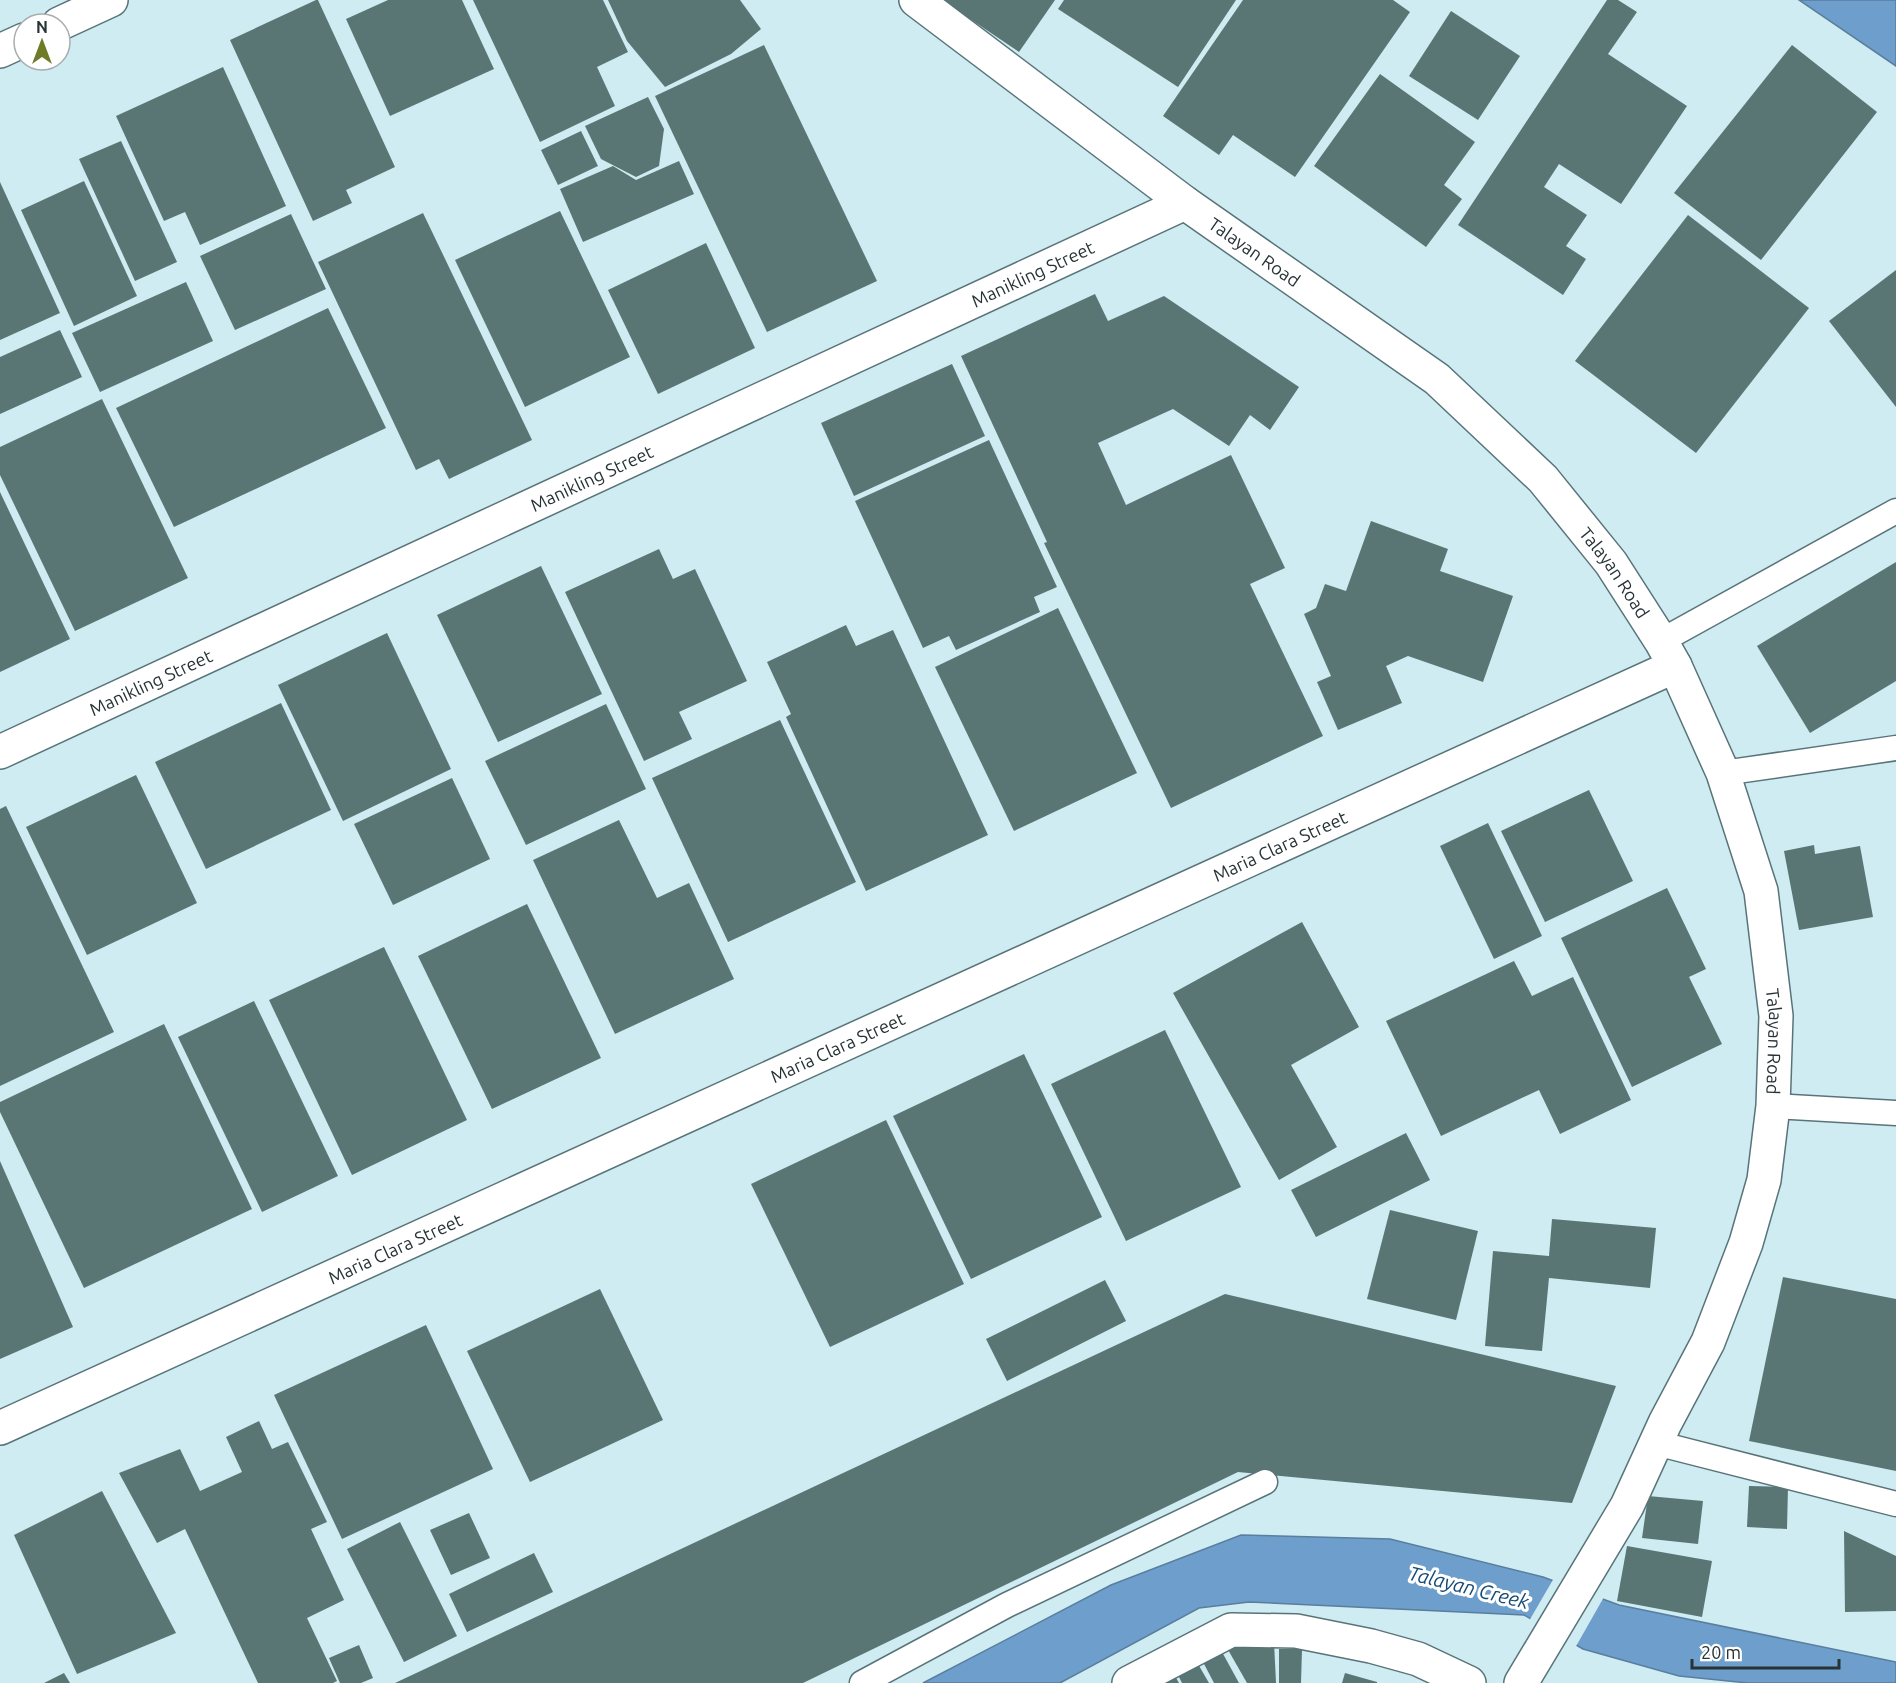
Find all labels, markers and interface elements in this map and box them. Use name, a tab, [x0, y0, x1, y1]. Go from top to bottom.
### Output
north arrow	[12, 12, 72, 72]
text: N	[36, 18, 48, 36]
street label: Talayan Road	[1205, 213, 1304, 290]
street label: Manikling Street	[968, 237, 1097, 311]
street label: Manikling Street	[527, 441, 656, 515]
street label: Talayan Road	[1576, 523, 1653, 621]
street label: Manikling Street	[86, 645, 215, 719]
street label: Maria Clara Street	[1210, 807, 1350, 885]
street label: Talayan Road	[1763, 987, 1786, 1095]
street label: Maria Clara Street	[767, 1008, 908, 1086]
street label: Maria Clara Street	[325, 1209, 465, 1287]
water label: Talayan Creek	[1406, 1561, 1532, 1613]
scale bar	[1692, 1632, 1839, 1670]
text: 20 m	[1701, 1642, 1741, 1662]

